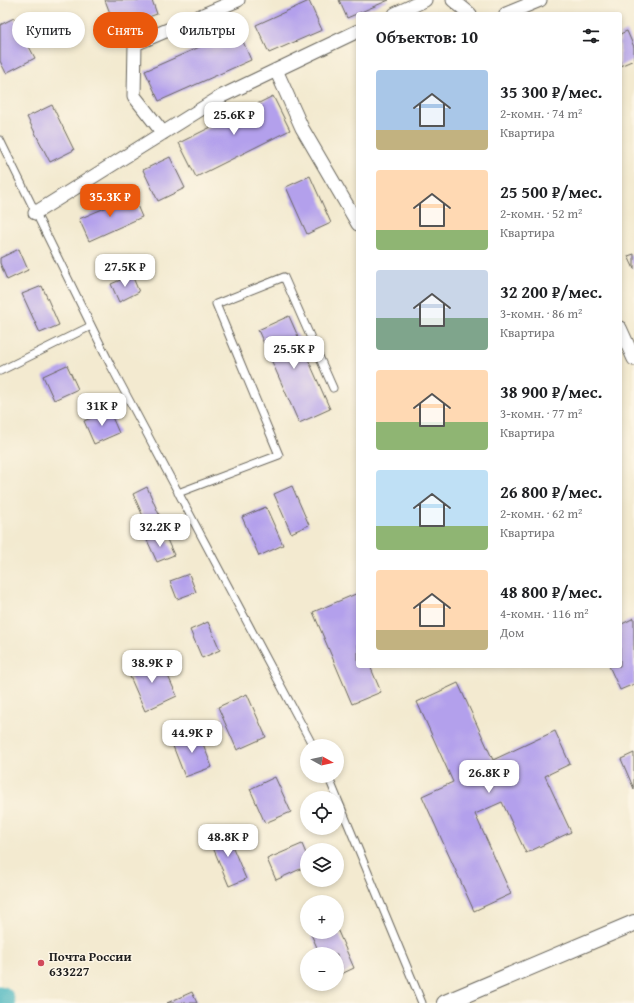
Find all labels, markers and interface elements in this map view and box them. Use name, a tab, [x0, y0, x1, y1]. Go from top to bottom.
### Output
chip: Купить	[12, 12, 85, 48]
chip: Снять	[93, 12, 158, 48]
chip: Фильтры	[166, 12, 249, 48]
text: Объектов: 10	[376, 24, 478, 49]
icon: filters	[580, 25, 602, 47]
text: 35 300 ₽/мес.	[500, 79, 602, 104]
icon: home	[408, 86, 456, 134]
pin: 25.6K ₽	[197, 102, 271, 136]
text: 2-комн. · 74 m²	[500, 104, 582, 123]
text: 25.6K ₽	[213, 105, 255, 124]
text: Квартира	[500, 123, 555, 142]
text: 25 500 ₽/мес.	[500, 179, 602, 204]
pin: 35.3K ₽	[73, 184, 147, 218]
icon: home	[408, 186, 456, 234]
text: 35.3K ₽	[89, 187, 131, 206]
text: 2-комн. · 52 m²	[500, 204, 582, 223]
text: Квартира	[500, 223, 555, 242]
pin: 27.5K ₽	[88, 254, 162, 288]
text: 27.5K ₽	[104, 257, 146, 276]
text: 32 200 ₽/мес.	[500, 279, 602, 304]
icon: home	[408, 286, 456, 334]
text: 3-комн. · 86 m²	[500, 304, 582, 323]
text: Квартира	[500, 323, 555, 342]
pin: 25.5K ₽	[257, 336, 331, 370]
text: 25.5K ₽	[273, 339, 315, 358]
text: 38 900 ₽/мес.	[500, 379, 602, 404]
icon: home	[408, 386, 456, 434]
pin: 31K ₽	[74, 393, 130, 427]
text: 31K ₽	[86, 396, 118, 415]
text: 3-комн. · 77 m²	[500, 404, 582, 423]
text: Квартира	[500, 423, 555, 442]
text: 26 800 ₽/мес.	[500, 479, 602, 504]
icon: home	[408, 486, 456, 534]
text: 2-комн. · 62 m²	[500, 504, 582, 523]
pin: 32.2K ₽	[123, 514, 197, 548]
text: 32.2K ₽	[139, 517, 181, 536]
text: Квартира	[500, 523, 555, 542]
text: 48 800 ₽/мес.	[500, 579, 602, 604]
icon: home	[408, 586, 456, 634]
text: 4-комн. · 116 m²	[500, 604, 589, 623]
text: Дом	[500, 623, 524, 642]
pin: 38.9K ₽	[115, 650, 189, 684]
text: 38.9K ₽	[131, 653, 173, 672]
pin: 44.9K ₽	[155, 720, 229, 754]
text: 44.9K ₽	[171, 723, 213, 742]
north arrow	[300, 739, 344, 783]
map controls	[300, 739, 344, 991]
pin: 26.8K ₽	[452, 760, 526, 794]
text: 26.8K ₽	[468, 763, 510, 782]
button: locate	[300, 791, 344, 835]
pin: 48.8K ₽	[191, 824, 265, 858]
text: 48.8K ₽	[207, 827, 249, 846]
button: layers	[300, 843, 344, 887]
button: +	[300, 895, 344, 939]
place label: Почта России 633227	[49, 947, 132, 981]
button: −	[300, 947, 344, 991]
marker: Почта России 633227	[36, 958, 46, 968]

